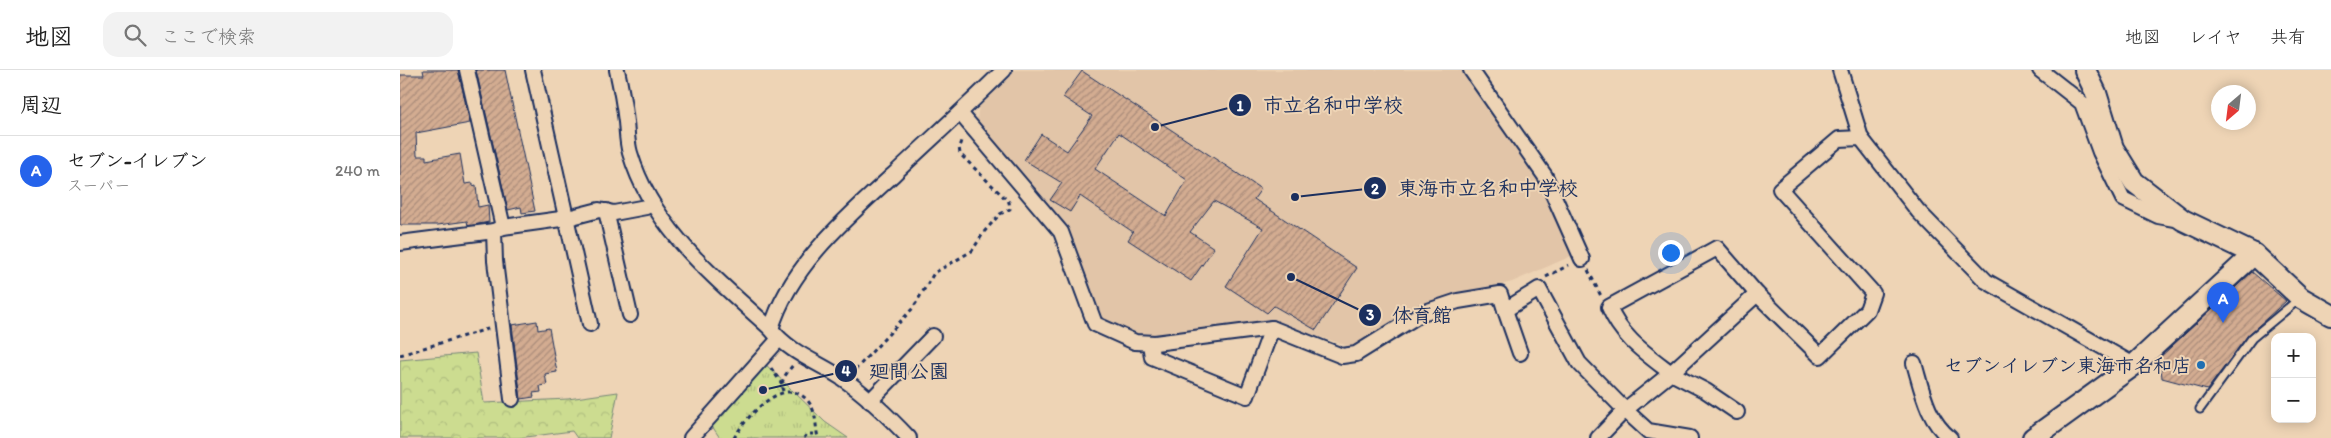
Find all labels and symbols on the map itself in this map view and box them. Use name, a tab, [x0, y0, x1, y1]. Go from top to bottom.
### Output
north arrow	[2211, 85, 2256, 130]
callout: 市立名和中学校	[1228, 88, 1413, 123]
text: 市立名和中学校	[1263, 93, 1403, 117]
text: 1	[1237, 97, 1244, 115]
callout: 東海市立名和中学校	[1363, 171, 1588, 206]
text: 東海市立名和中学校	[1398, 176, 1578, 200]
text: 2	[1371, 180, 1379, 198]
your location	[1658, 240, 1684, 266]
pin: A	[2207, 282, 2239, 323]
callout: 体育館	[1357, 297, 1462, 332]
text: 体育館	[1392, 303, 1452, 327]
text: 3	[1366, 306, 1374, 324]
callout: 廻間公園	[834, 353, 959, 388]
place label: セブンイレブン東海市名和店	[1944, 354, 2191, 377]
text: 廻間公園	[869, 359, 949, 383]
marker: セブンイレブン東海市名和店	[2195, 359, 2207, 371]
text: 4	[841, 362, 851, 380]

